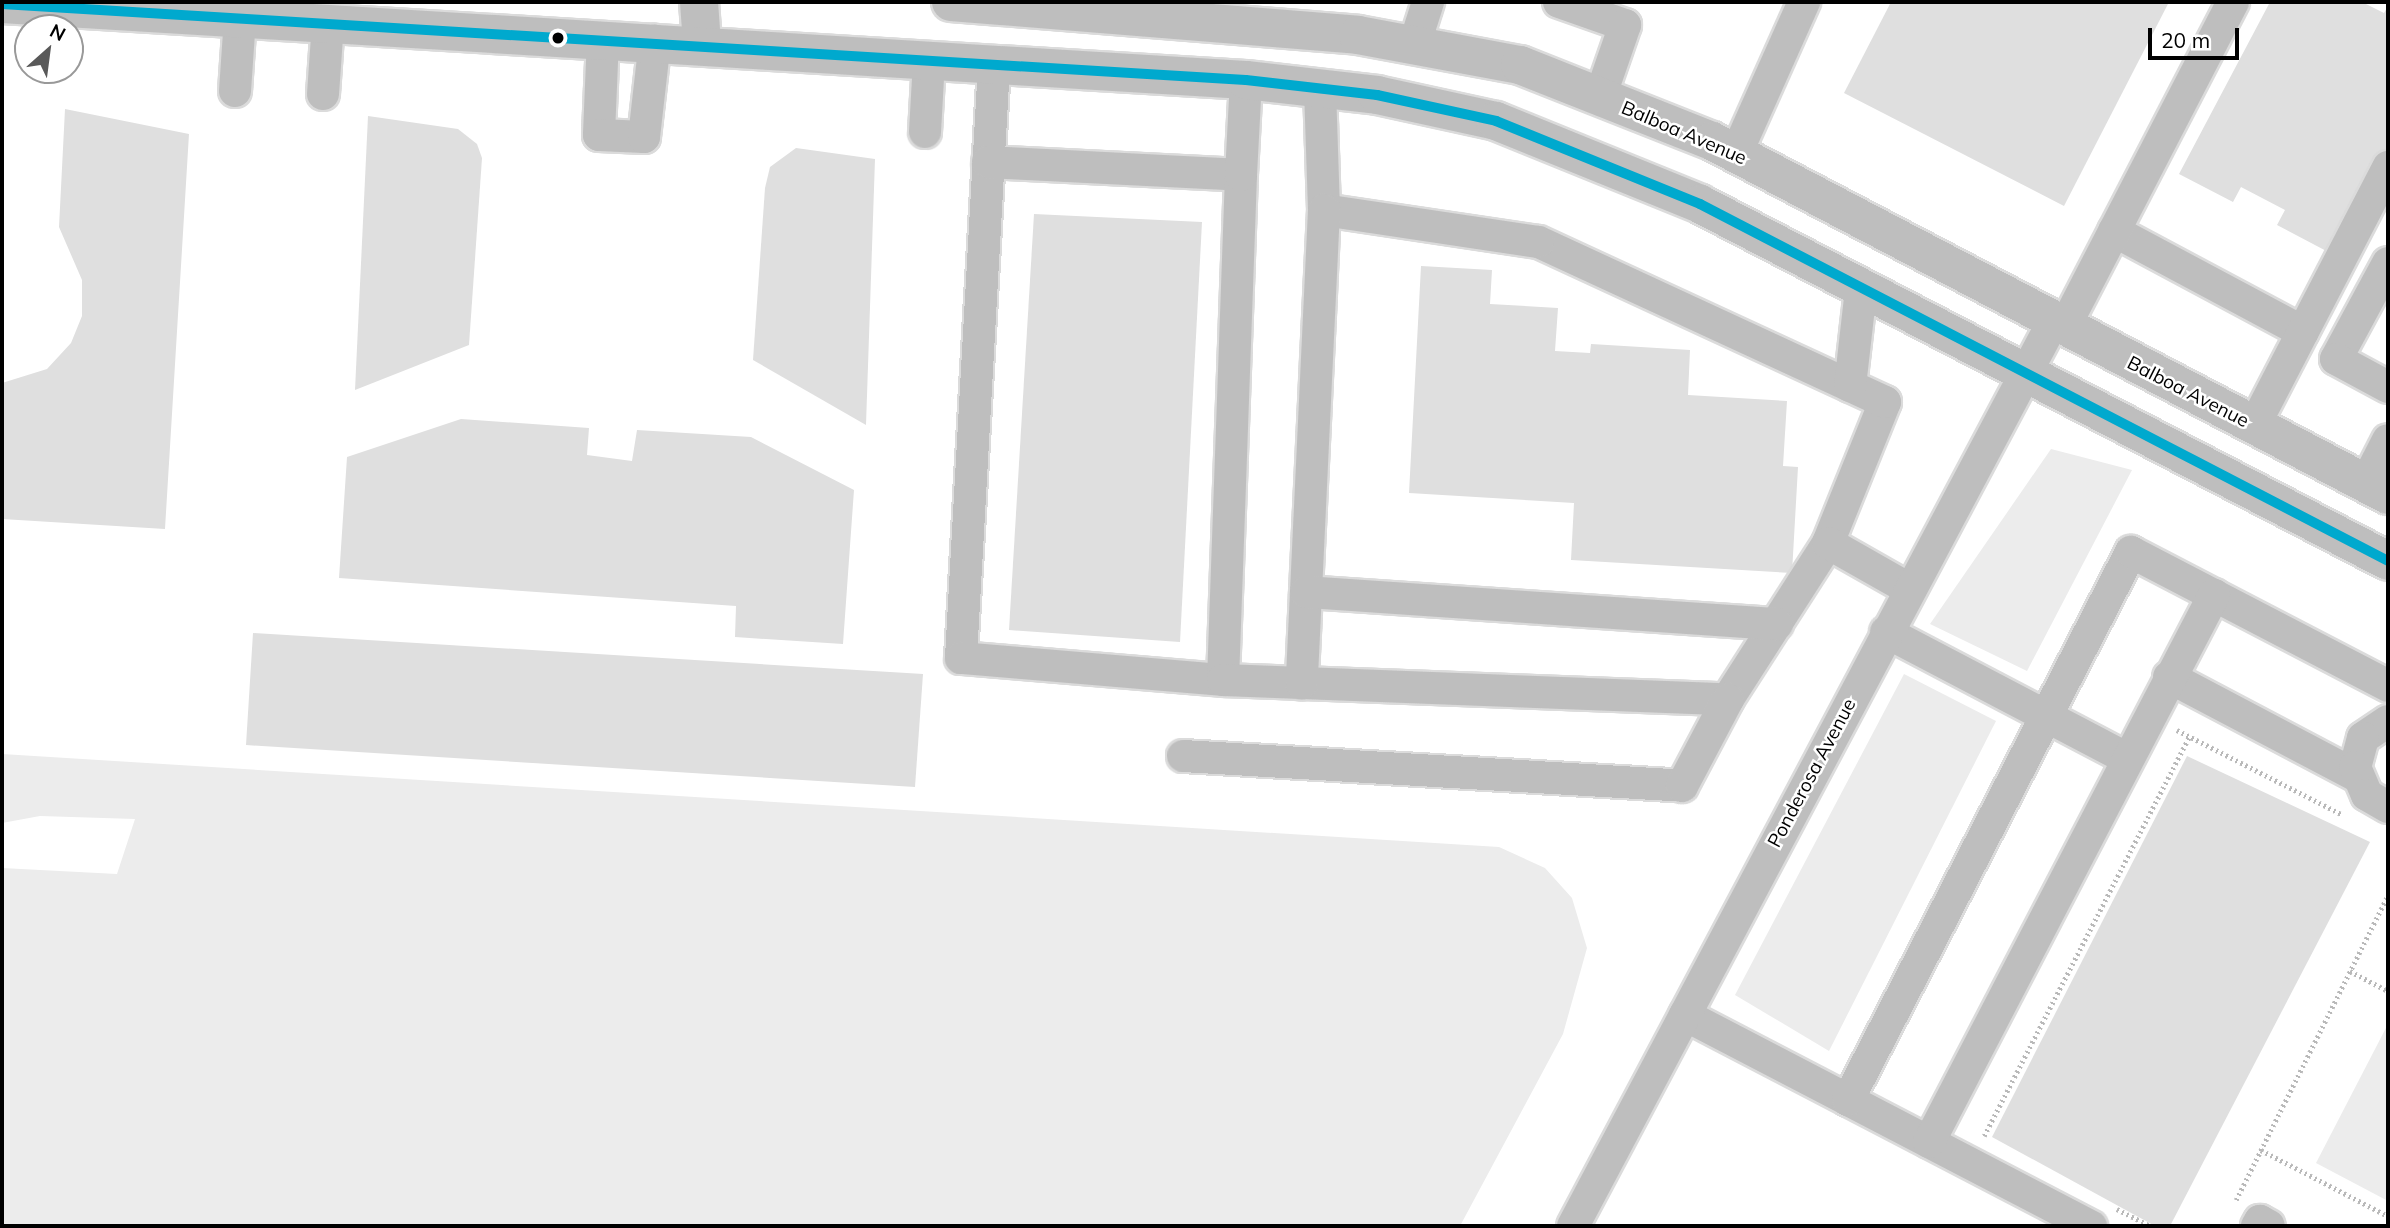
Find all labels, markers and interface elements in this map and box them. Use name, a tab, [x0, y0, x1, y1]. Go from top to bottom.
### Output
north arrow	[14, 14, 84, 84]
scale bar	[2152, 14, 2243, 58]
text: N	[46, 18, 70, 46]
text: 20 m	[2161, 27, 2210, 53]
unlabelled marker	[551, 31, 565, 45]
street label: Balboa Avenue	[1618, 96, 1750, 170]
street label: Balboa Avenue	[2123, 352, 2253, 432]
street label: Ponderosa Avenue	[1763, 695, 1861, 851]

